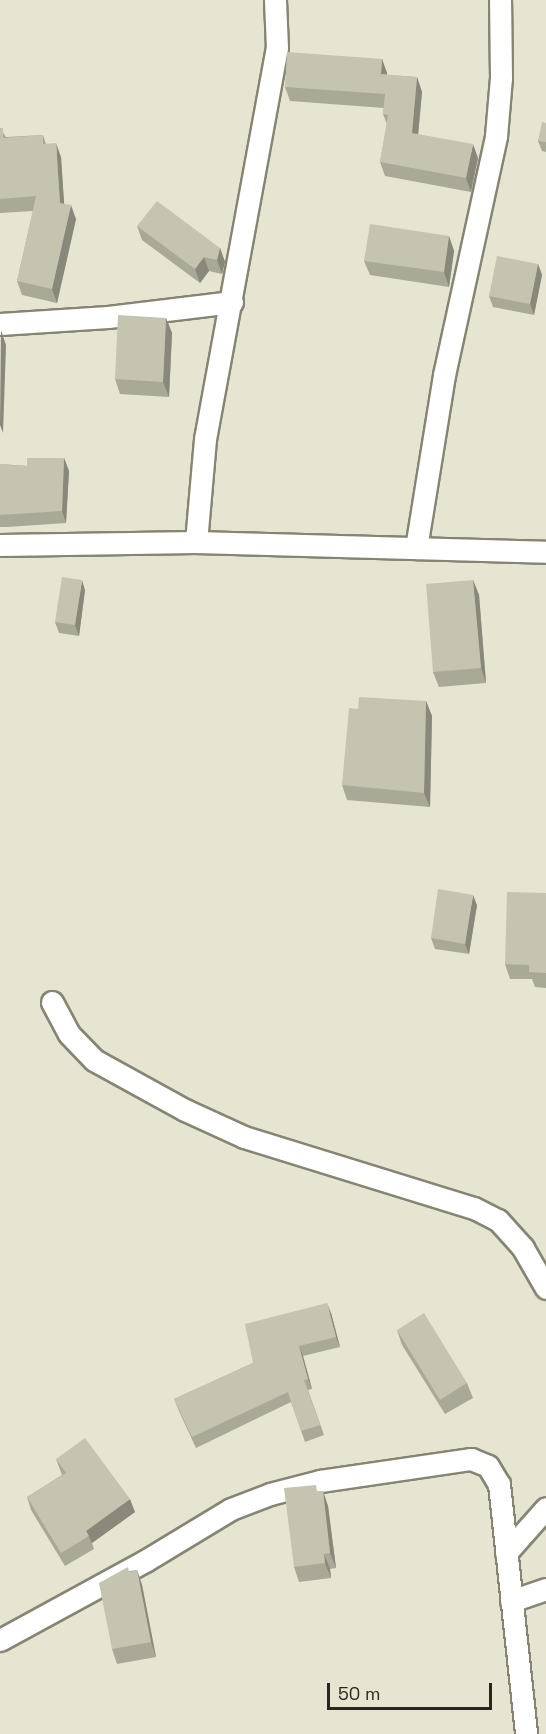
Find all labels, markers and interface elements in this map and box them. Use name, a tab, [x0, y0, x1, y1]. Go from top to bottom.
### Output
scale bar	[330, 1671, 495, 1709]
text: 50 m	[338, 1682, 380, 1705]

